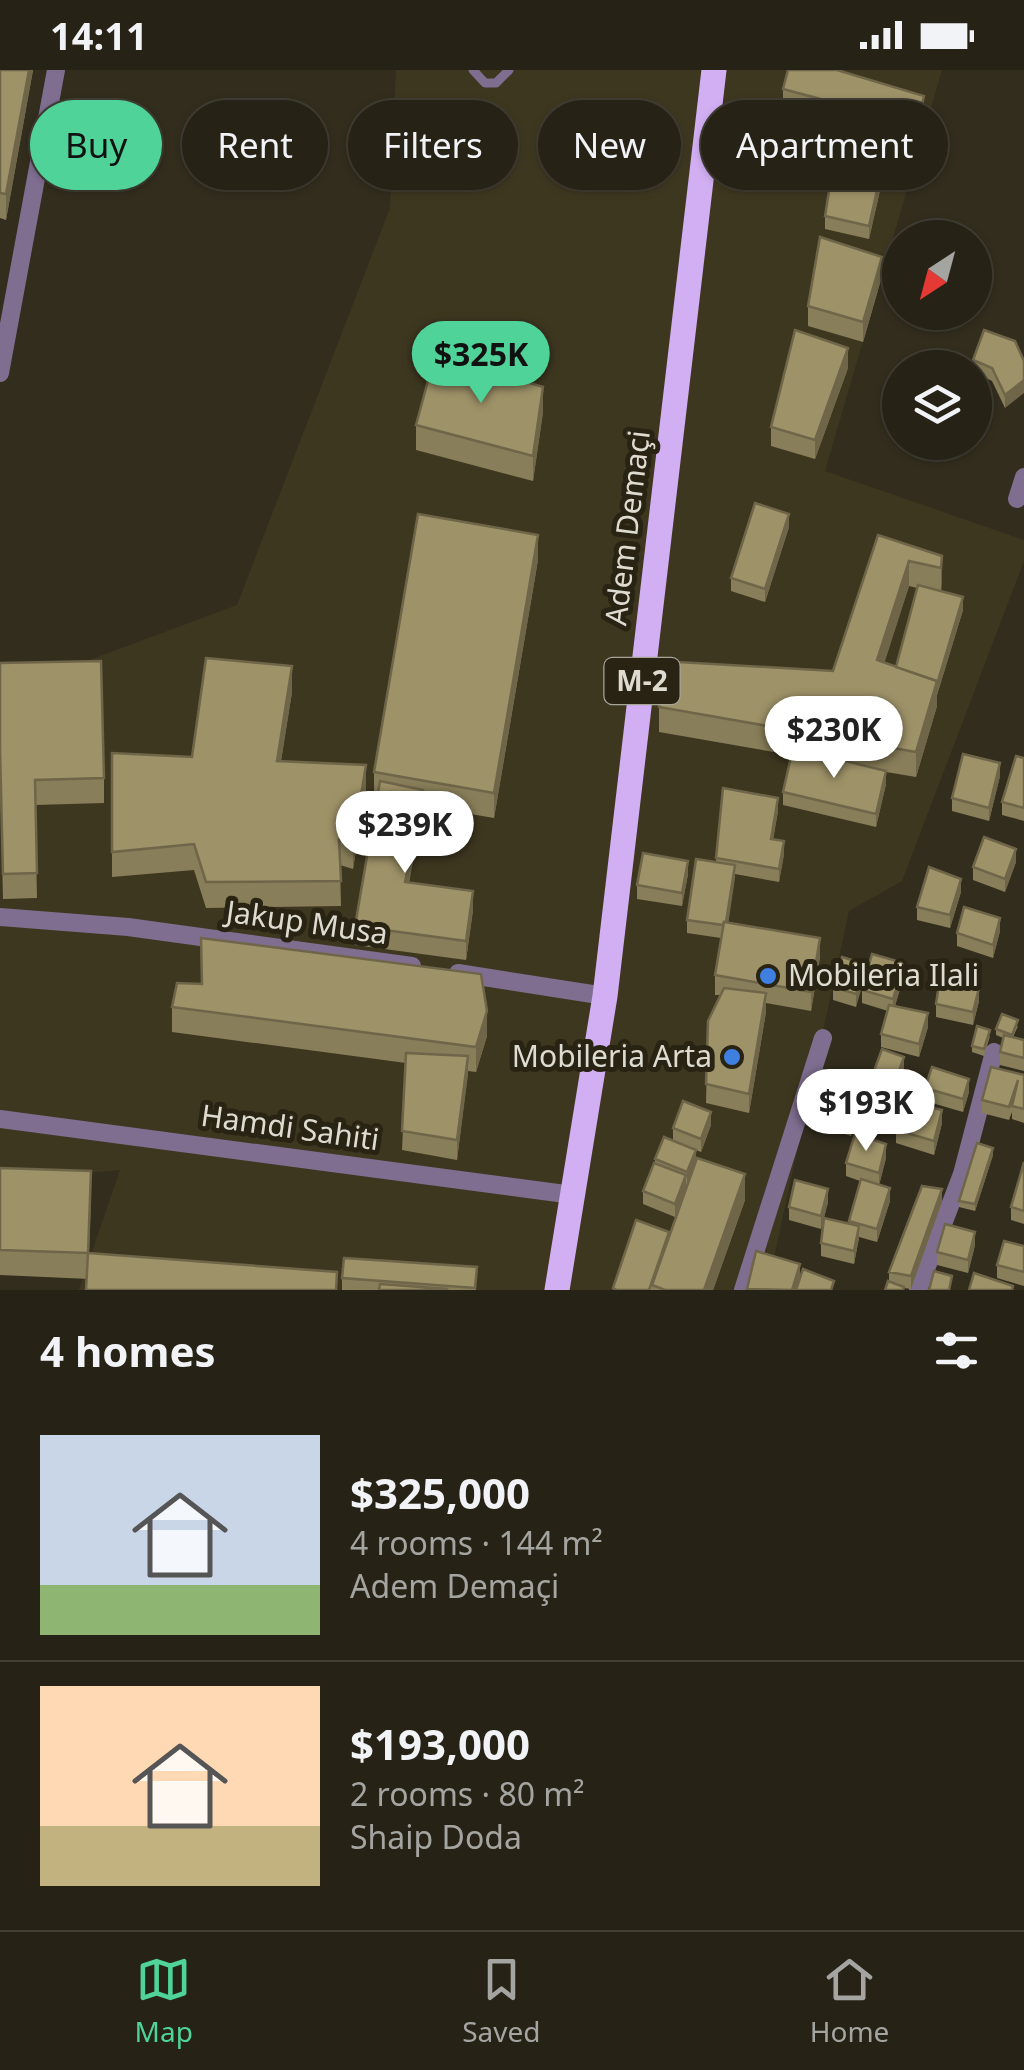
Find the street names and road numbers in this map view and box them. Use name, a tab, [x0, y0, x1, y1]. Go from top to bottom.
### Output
street label: Adem Demaçi	[594, 428, 659, 628]
road number: M-2	[604, 658, 680, 704]
street label: Jakup Musa	[221, 889, 391, 953]
street label: Hamdi Sahiti	[199, 1094, 382, 1159]

